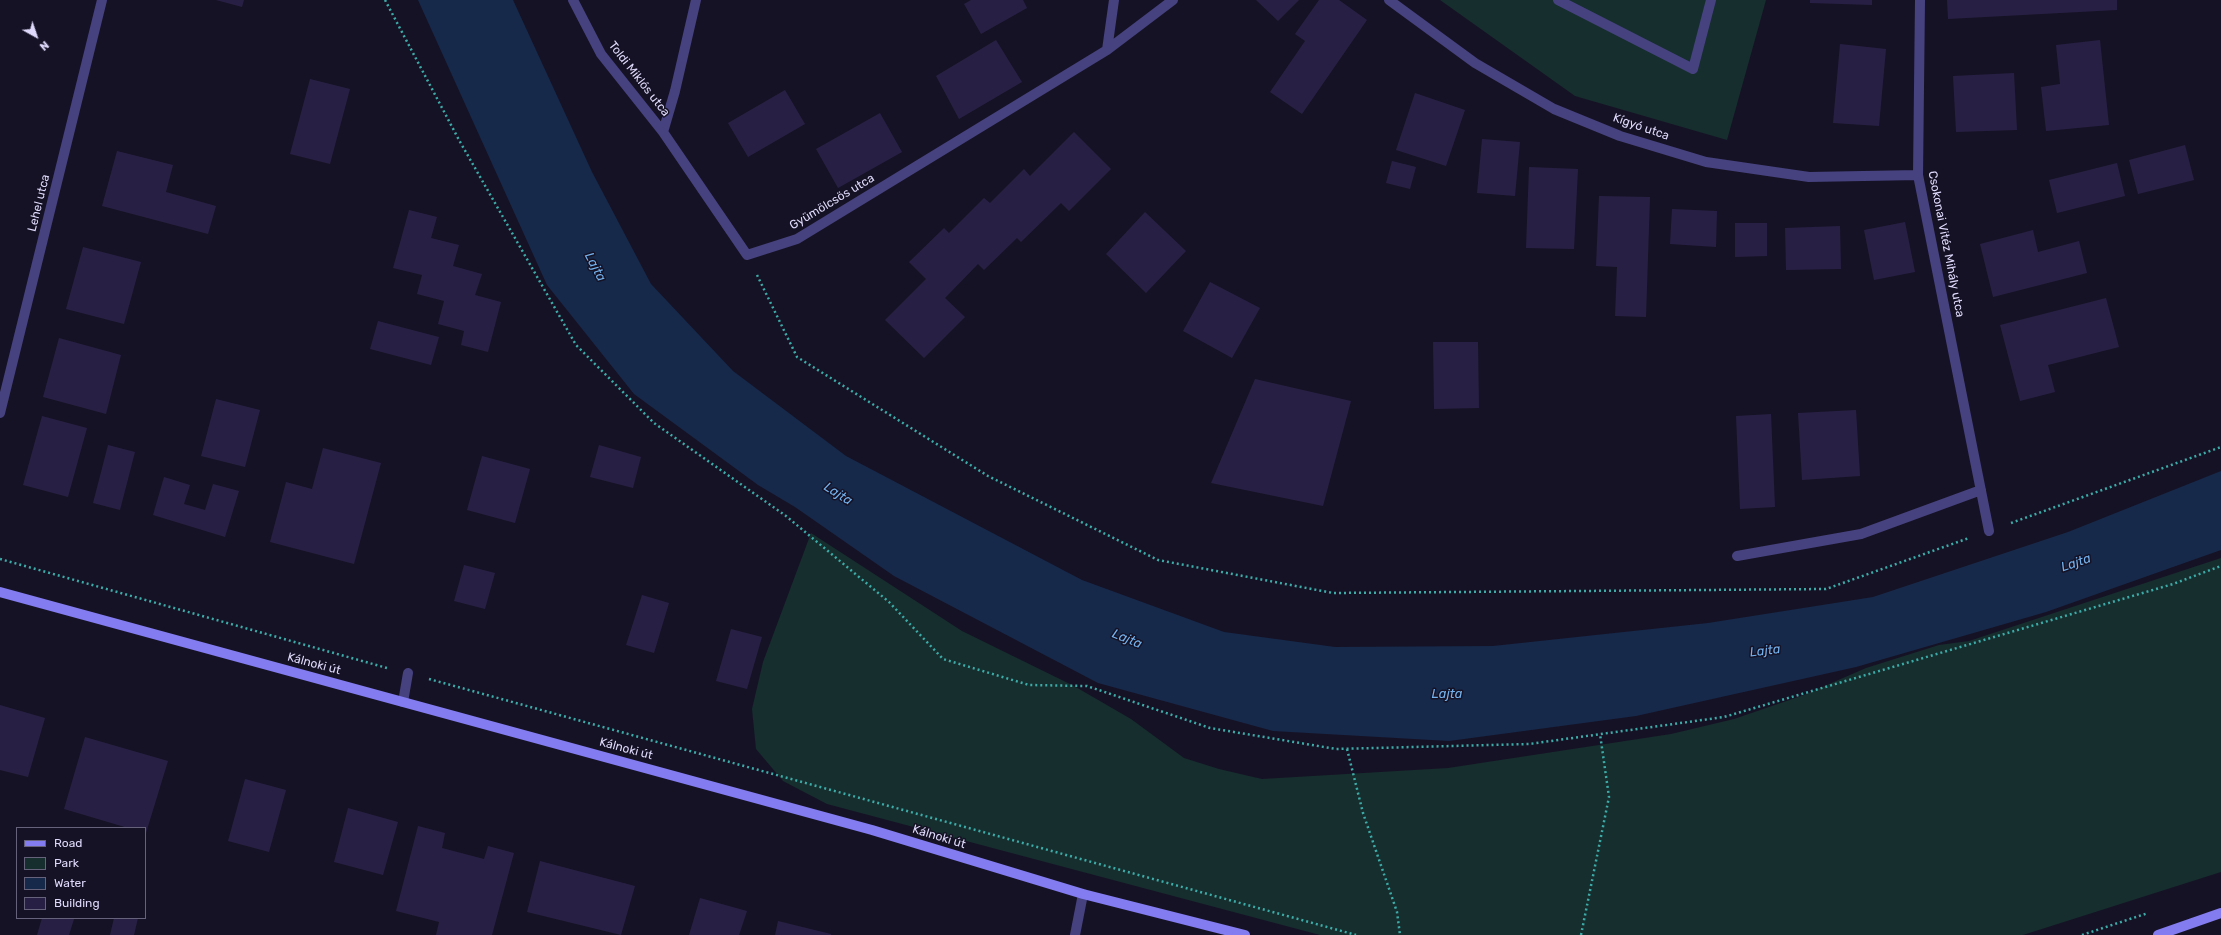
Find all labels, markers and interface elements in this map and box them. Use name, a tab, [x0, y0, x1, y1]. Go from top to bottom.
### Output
north arrow	[16, 16, 56, 56]
text: N	[37, 38, 51, 53]
street label: Toldi Miklós utca	[605, 39, 673, 119]
street label: Kígyó utca	[1611, 111, 1671, 143]
street label: Csokonai Vitéz Mihály utca	[1925, 170, 1967, 318]
street label: Gyümölcsös utca	[787, 171, 877, 233]
street label: Lehel utca	[25, 173, 53, 233]
water label: Lajta	[581, 250, 609, 284]
water label: Lajta	[821, 479, 855, 509]
water label: Lajta	[2059, 551, 2093, 575]
water label: Lajta	[1110, 626, 1144, 652]
water label: Lajta	[1749, 641, 1781, 661]
street label: Kálnoki út	[286, 650, 342, 678]
water label: Lajta	[1432, 686, 1462, 702]
street label: Kálnoki út	[598, 735, 654, 763]
street label: Kálnoki út	[911, 822, 967, 852]
legend	[16, 827, 146, 919]
text: Road	[54, 836, 82, 850]
text: Park	[54, 856, 79, 870]
text: Water	[54, 876, 86, 890]
text: Building	[54, 896, 100, 910]

